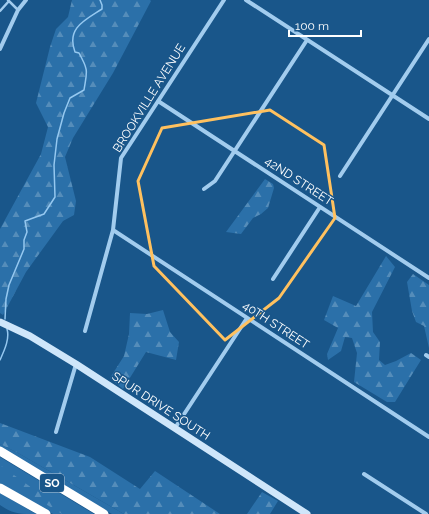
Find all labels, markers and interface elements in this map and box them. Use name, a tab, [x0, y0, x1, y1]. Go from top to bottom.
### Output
scale bar	[289, 12, 361, 38]
text: 100 m	[295, 19, 329, 33]
street label: BROOKVILLE AVENUE	[110, 41, 188, 155]
street label: 42ND STREET	[262, 154, 336, 208]
street label: 40TH STREET	[240, 298, 313, 352]
street label: SPUR DRIVE SOUTH	[109, 369, 213, 443]
road number: SO	[40, 474, 64, 492]

